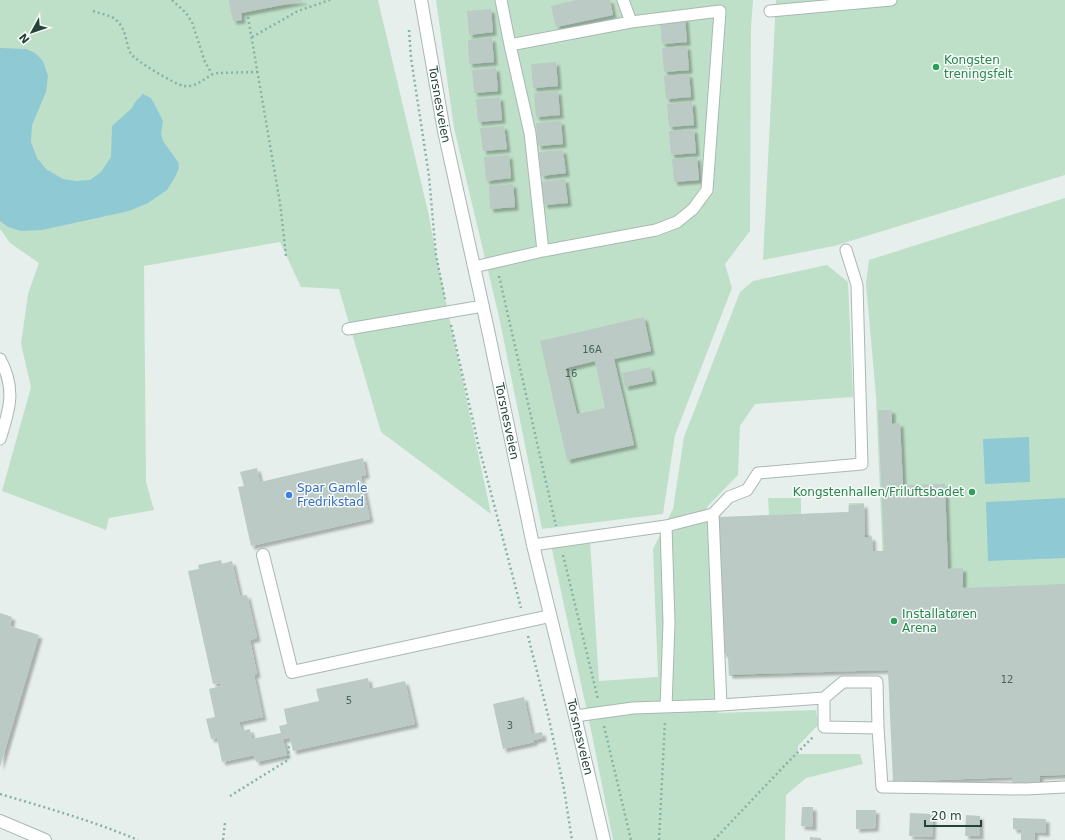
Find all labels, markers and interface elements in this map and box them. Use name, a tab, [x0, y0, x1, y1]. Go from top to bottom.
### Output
north arrow	[12, 12, 52, 52]
text: N	[17, 30, 33, 46]
place label: Kongsten treningsfelt	[944, 53, 1013, 81]
marker: Kongsten treningsfelt	[931, 62, 941, 72]
street label: Torsnesveien	[426, 64, 453, 144]
house number: 16A	[582, 344, 602, 355]
house number: 16	[565, 368, 577, 379]
street label: Torsnesveien	[492, 381, 522, 461]
place label: Spar Gamle Fredrikstad	[297, 481, 367, 509]
place label: Kongstenhallen/Friluftsbadet	[793, 485, 964, 499]
marker: Kongstenhallen/Friluftsbadet	[967, 487, 977, 497]
marker: Spar Gamle Fredrikstad	[284, 490, 294, 500]
place label: Installatøren Arena	[902, 607, 977, 635]
marker: Installatøren Arena	[889, 616, 899, 626]
house number: 12	[1001, 674, 1013, 685]
house number: 5	[346, 695, 352, 706]
street label: Torsnesveien	[564, 696, 596, 776]
house number: 3	[507, 720, 513, 731]
scale bar	[925, 802, 981, 828]
text: 20 m	[931, 809, 962, 823]

